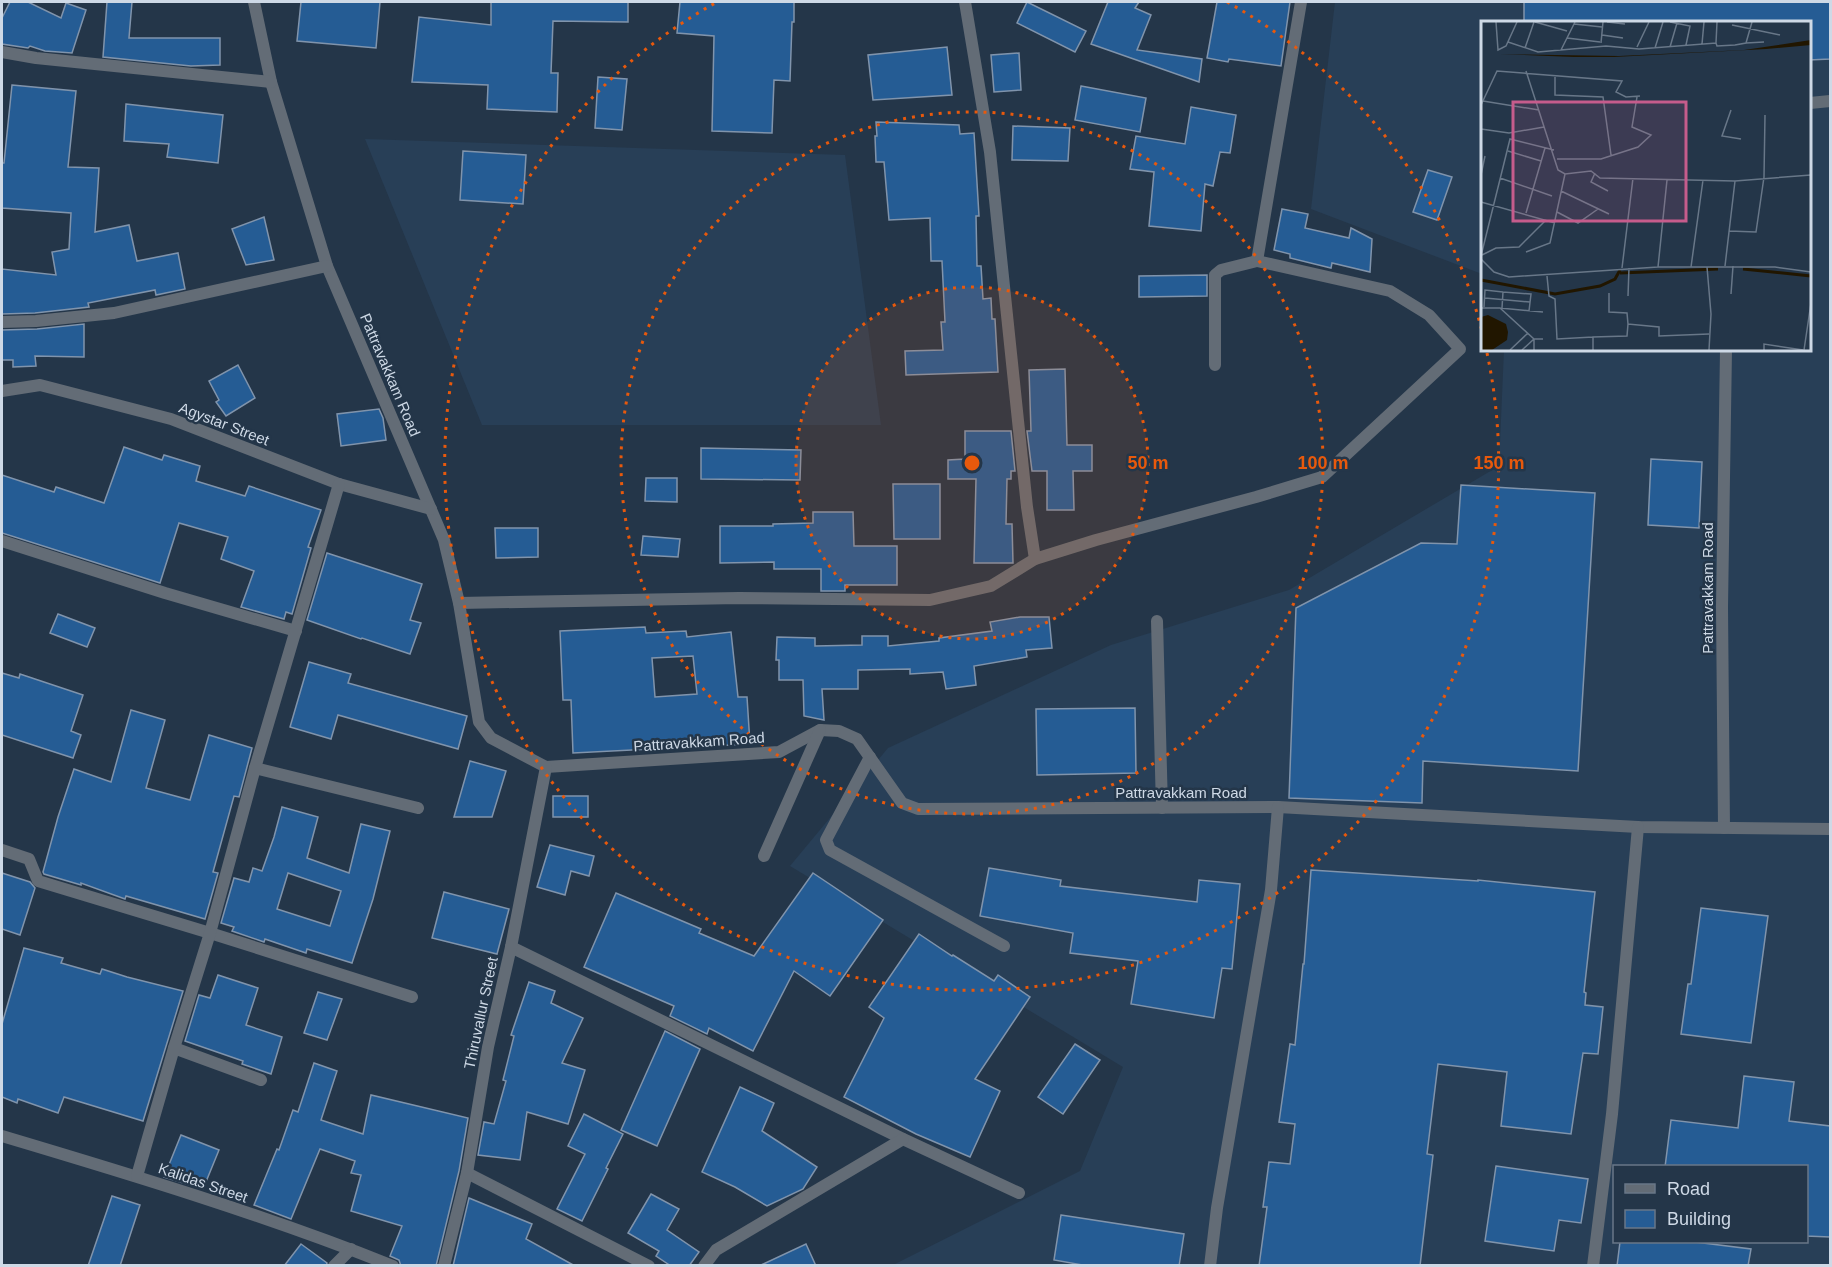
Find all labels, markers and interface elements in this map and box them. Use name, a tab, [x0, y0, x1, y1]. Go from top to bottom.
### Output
inset map	[1481, 21, 1811, 351]
street label: Pattravakkam Road	[357, 311, 424, 439]
street label: Agystar Street	[177, 399, 272, 449]
centre of rings	[962, 453, 982, 473]
text: 50 m	[1127, 453, 1169, 473]
text: 100 m	[1297, 453, 1349, 473]
text: 150 m	[1473, 453, 1525, 473]
street label: Pattravakkam Road	[1699, 522, 1716, 654]
street label: Pattravakkam Road	[633, 728, 765, 755]
street label: Pattravakkam Road	[1115, 784, 1247, 801]
street label: Thiruvallur Street	[460, 954, 501, 1071]
street label: Kalidas Street	[156, 1159, 251, 1206]
legend	[1613, 1165, 1808, 1243]
text: Road	[1667, 1179, 1710, 1199]
text: Building	[1667, 1209, 1731, 1229]

